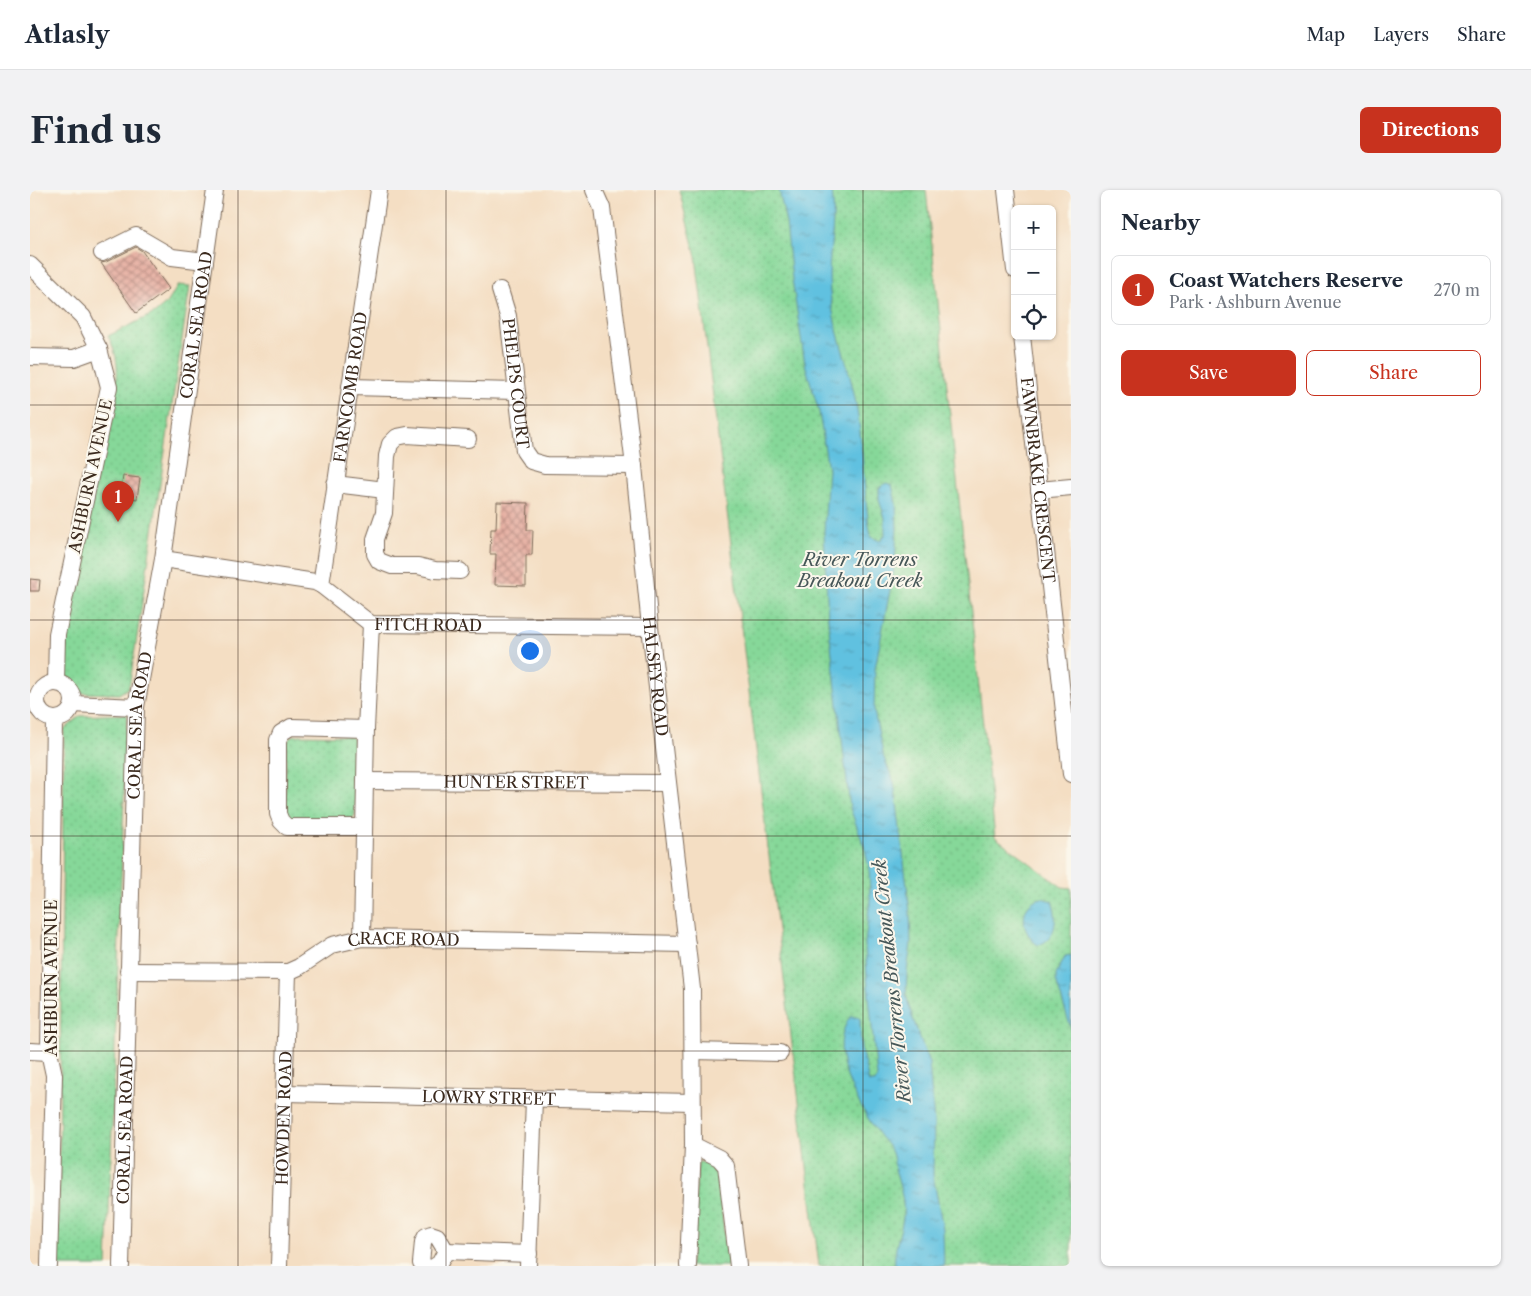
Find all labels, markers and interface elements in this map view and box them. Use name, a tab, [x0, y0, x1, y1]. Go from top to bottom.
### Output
text: Atlasly	[25, 20, 109, 49]
text: Map	[1307, 24, 1345, 46]
text: Layers	[1373, 24, 1429, 46]
text: Share	[1457, 24, 1506, 46]
button: Directions	[1360, 107, 1501, 153]
text: Find us	[30, 109, 162, 152]
map controls	[1011, 205, 1056, 340]
button: +	[1011, 205, 1056, 250]
text: Nearby	[1121, 210, 1200, 235]
street label: CORAL SEA ROAD	[176, 250, 216, 400]
button: −	[1011, 250, 1056, 295]
text: Coast Watchers Reserve	[1169, 269, 1403, 292]
text: 1	[1134, 280, 1142, 300]
text: 270 m	[1434, 280, 1480, 300]
text: Park · Ashburn Avenue	[1169, 292, 1341, 312]
button: locate	[1011, 295, 1056, 340]
street label: FARNCOMB ROAD	[329, 310, 371, 464]
street label: PHELPS COURT	[498, 317, 534, 450]
button: Save	[1121, 350, 1296, 396]
button: Share	[1306, 350, 1481, 396]
street label: FAWNBRAKE CRESCENT	[1017, 376, 1060, 584]
street label: ASHBURN AVENUE	[64, 397, 116, 556]
pin: 1	[102, 481, 134, 522]
water label: River Torrens Breakout Creek	[795, 549, 923, 592]
street label: FITCH ROAD	[374, 614, 482, 635]
street label: HALSEY ROAD	[639, 615, 673, 737]
your location	[517, 638, 543, 664]
street label: CORAL SEA ROAD	[124, 650, 156, 800]
street label: HUNTER STREET	[443, 772, 589, 792]
water label: River Torrens Breakout Creek	[868, 857, 916, 1106]
street label: ASHBURN AVENUE	[41, 900, 61, 1057]
street label: CRACE ROAD	[345, 928, 460, 951]
street label: HOWDEN ROAD	[271, 1051, 296, 1186]
street label: CORAL SEA ROAD	[113, 1055, 137, 1205]
street label: LOWRY STREET	[422, 1086, 556, 1109]

